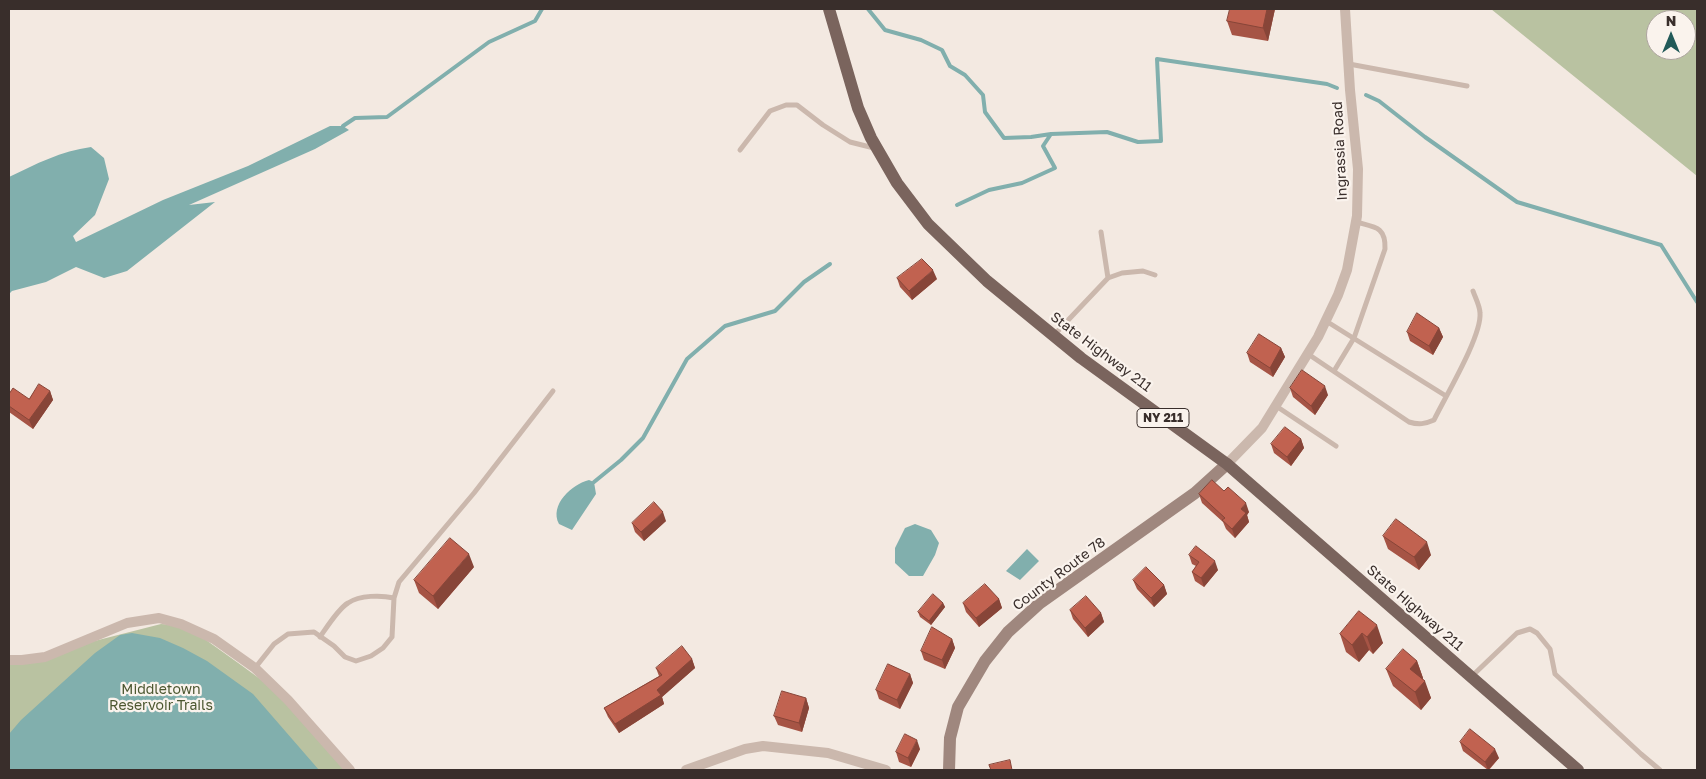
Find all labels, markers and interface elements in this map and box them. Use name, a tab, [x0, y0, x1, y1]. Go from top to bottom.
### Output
north arrow	[1646, 10, 1696, 60]
text: N	[1666, 12, 1676, 29]
street label: Ingrassia Road	[1329, 101, 1351, 201]
street label: State Highway 211	[1047, 308, 1155, 396]
road number: NY 211	[1137, 408, 1189, 428]
street label: County Route 78	[1009, 534, 1109, 614]
street label: State Highway 211	[1363, 561, 1467, 655]
park label: Middletown Reservoir Trails	[109, 682, 213, 714]

